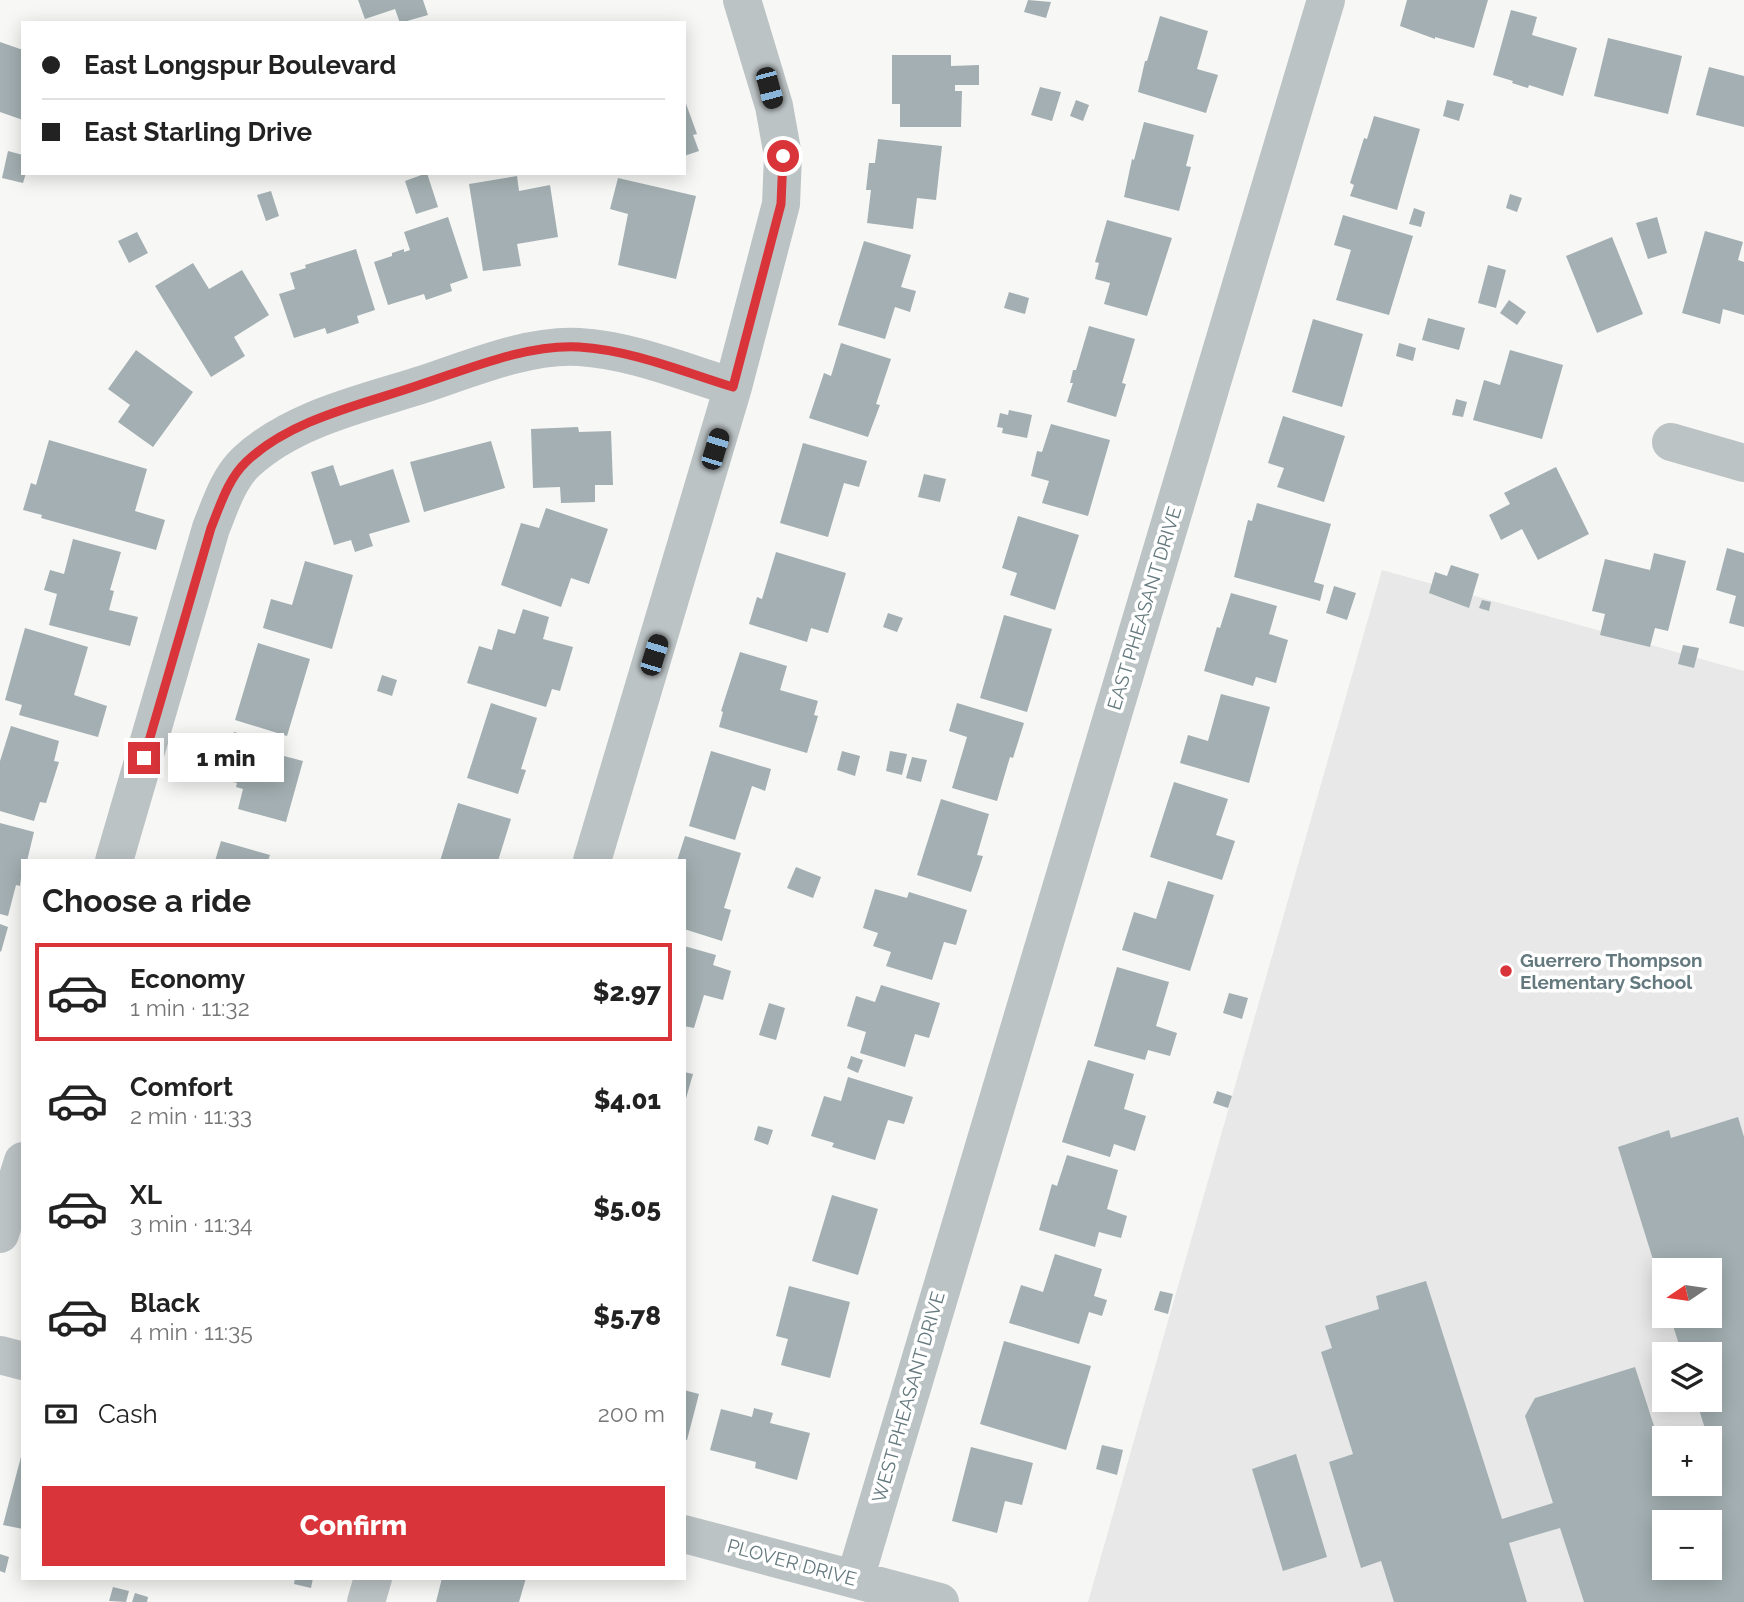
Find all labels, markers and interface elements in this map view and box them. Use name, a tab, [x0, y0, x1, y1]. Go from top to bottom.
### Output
text: East Longspur Boulevard	[84, 50, 396, 80]
car	[754, 65, 785, 111]
text: East Starling Drive	[84, 117, 312, 147]
route start	[767, 140, 799, 172]
car	[699, 426, 732, 472]
street label: EAST PHEASANT DRIVE	[1103, 504, 1185, 712]
car	[638, 632, 671, 678]
callout: 1 min	[168, 734, 284, 782]
route end	[128, 742, 160, 774]
text: 1 min	[196, 744, 256, 771]
text: Choose a ride	[42, 882, 251, 919]
place label: Guerrero Thompson Elementary School	[1520, 949, 1702, 993]
icon: car	[46, 961, 109, 1024]
marker: Guerrero Thompson Elementary School	[1498, 963, 1514, 979]
text: Economy	[130, 964, 245, 994]
text: $2.97	[593, 977, 661, 1007]
text: 1 min · 11:32	[130, 994, 250, 1021]
icon: car	[46, 1069, 109, 1132]
text: Comfort	[130, 1072, 233, 1102]
text: $4.01	[594, 1085, 661, 1115]
text: 2 min · 11:33	[130, 1102, 252, 1129]
icon: car	[46, 1177, 109, 1240]
text: XL	[130, 1180, 162, 1210]
text: $5.05	[593, 1193, 661, 1223]
text: 3 min · 11:34	[130, 1210, 253, 1237]
north arrow	[1652, 1258, 1722, 1328]
map controls	[1652, 1258, 1722, 1580]
icon: car	[46, 1285, 109, 1348]
text: Black	[130, 1288, 200, 1318]
street label: WEST PHEASANT DRIVE	[867, 1289, 949, 1505]
text: $5.78	[593, 1301, 661, 1331]
text: 4 min · 11:35	[130, 1318, 253, 1345]
button: layers	[1652, 1342, 1722, 1412]
icon: cash	[42, 1395, 80, 1433]
text: Cash	[98, 1399, 158, 1429]
text: 200 m	[598, 1400, 665, 1427]
button: +	[1652, 1426, 1722, 1496]
button: Confirm	[42, 1486, 665, 1566]
button: −	[1652, 1510, 1722, 1580]
street label: PLOVER DRIVE	[725, 1534, 859, 1590]

